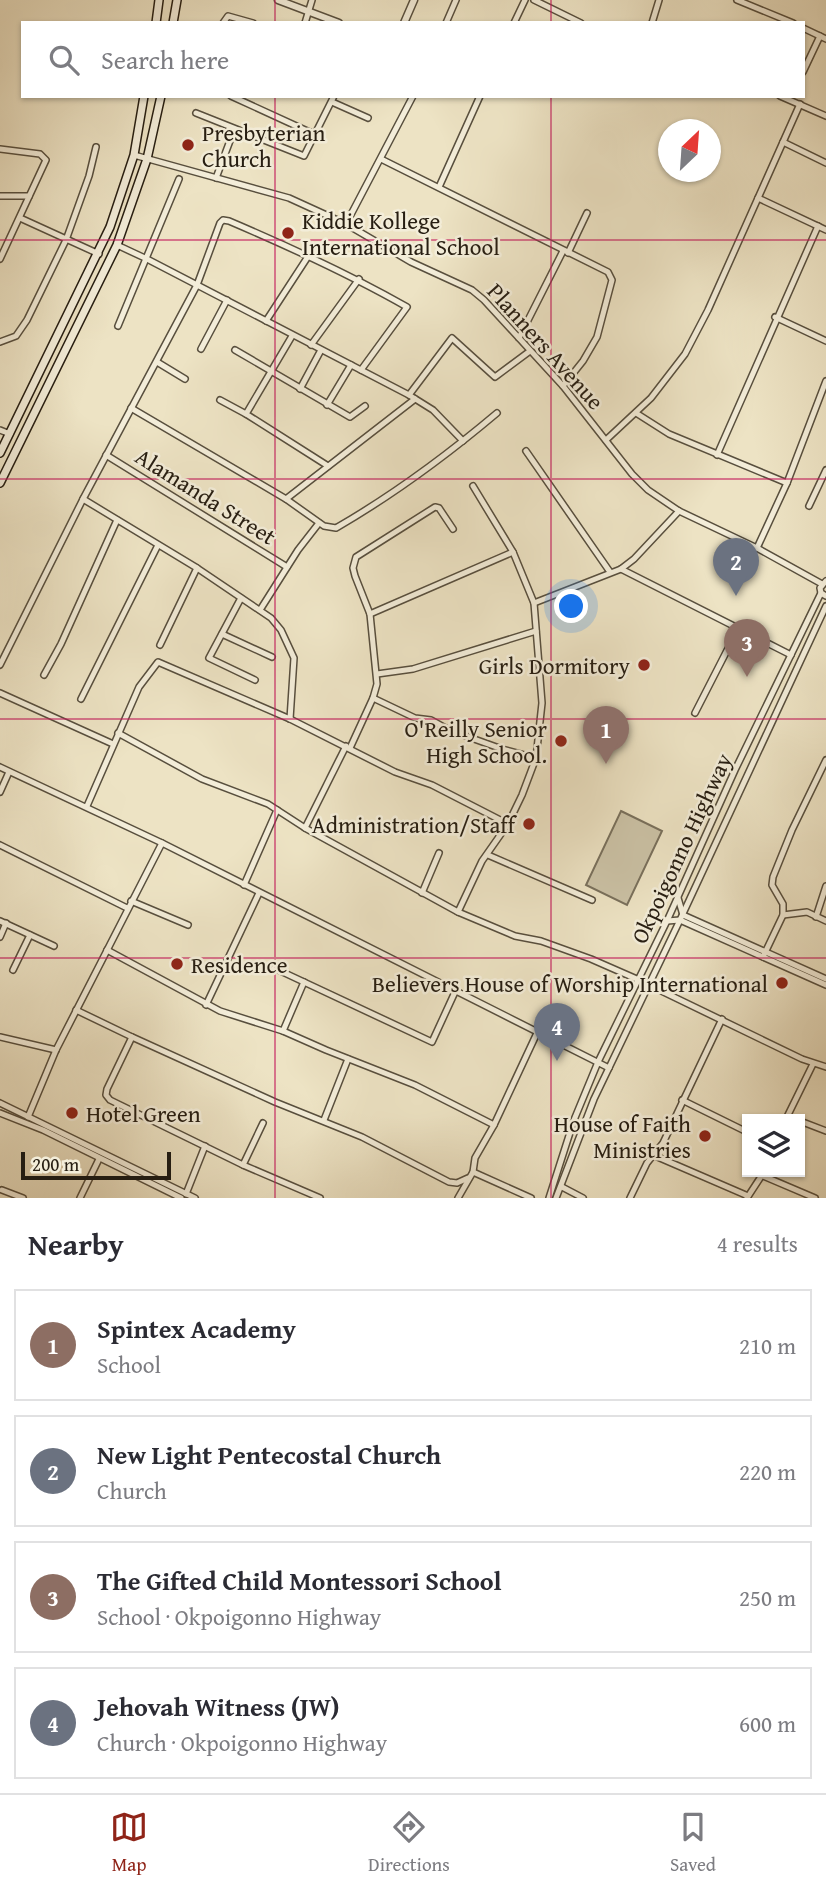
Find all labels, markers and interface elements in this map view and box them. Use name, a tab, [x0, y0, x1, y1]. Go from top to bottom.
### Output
search box	[21, 21, 805, 98]
text: Search here	[101, 40, 229, 79]
icon: search	[45, 41, 83, 79]
place label: Presbyterian Church	[202, 116, 325, 175]
north arrow	[658, 119, 721, 182]
marker: Presbyterian Church	[180, 137, 196, 153]
place label: Kiddie Kollege International School	[302, 204, 500, 263]
marker: Kiddie Kollege International School	[280, 225, 296, 241]
street label: Planners Avenue	[480, 275, 612, 417]
street label: Alamanda Street	[129, 440, 283, 552]
pin: 2	[713, 538, 759, 596]
your location	[554, 589, 588, 623]
pin: 3	[724, 619, 770, 677]
place label: Girls Dormitory	[479, 649, 631, 682]
marker: Girls Dormitory	[636, 657, 652, 673]
pin: 1	[583, 706, 629, 764]
place label: O'Reilly Senior High School.	[405, 712, 548, 771]
marker: O'Reilly Senior High School.	[553, 733, 569, 749]
street label: Okpoigonno Highway	[622, 747, 740, 949]
place label: Administration/Staff	[312, 808, 517, 841]
marker: Administration/Staff	[521, 816, 537, 832]
place label: Residence	[191, 948, 288, 981]
marker: Residence	[169, 956, 185, 972]
place label: Believers House of Worship International	[372, 967, 768, 1000]
marker: Believers House of Worship International	[774, 975, 790, 991]
pin: 4	[534, 1003, 580, 1061]
place label: Hotel Green	[86, 1097, 201, 1130]
marker: Hotel Green	[64, 1105, 80, 1121]
place label: House of Faith Ministries	[554, 1107, 691, 1166]
map controls	[742, 1114, 805, 1177]
button: layers	[742, 1114, 805, 1177]
marker: House of Faith Ministries	[697, 1128, 713, 1144]
scale bar	[21, 1149, 172, 1181]
text: 200 m	[32, 1150, 79, 1178]
text: Nearby	[28, 1222, 124, 1266]
text: 4 results	[717, 1227, 798, 1260]
text: Spintex Academy	[97, 1309, 296, 1348]
text: 1	[47, 1329, 59, 1362]
text: 210 m	[739, 1329, 796, 1362]
text: School	[97, 1348, 161, 1381]
text: New Light Pentecostal Church	[97, 1435, 441, 1474]
text: 2	[47, 1455, 59, 1488]
text: 220 m	[739, 1455, 796, 1488]
text: Church	[97, 1474, 167, 1507]
text: The Gifted Child Montessori School	[97, 1561, 502, 1600]
text: 3	[47, 1581, 59, 1614]
text: 250 m	[739, 1581, 796, 1614]
text: School · Okpoigonno Highway	[97, 1600, 381, 1633]
text: Jehovah Witness (JW)	[97, 1687, 339, 1726]
text: 4	[47, 1707, 59, 1740]
text: 600 m	[739, 1707, 796, 1740]
text: Church · Okpoigonno Highway	[97, 1726, 387, 1759]
tab: Map	[110, 1808, 148, 1878]
tab: Directions	[368, 1808, 450, 1878]
tab: Saved	[670, 1808, 716, 1878]

